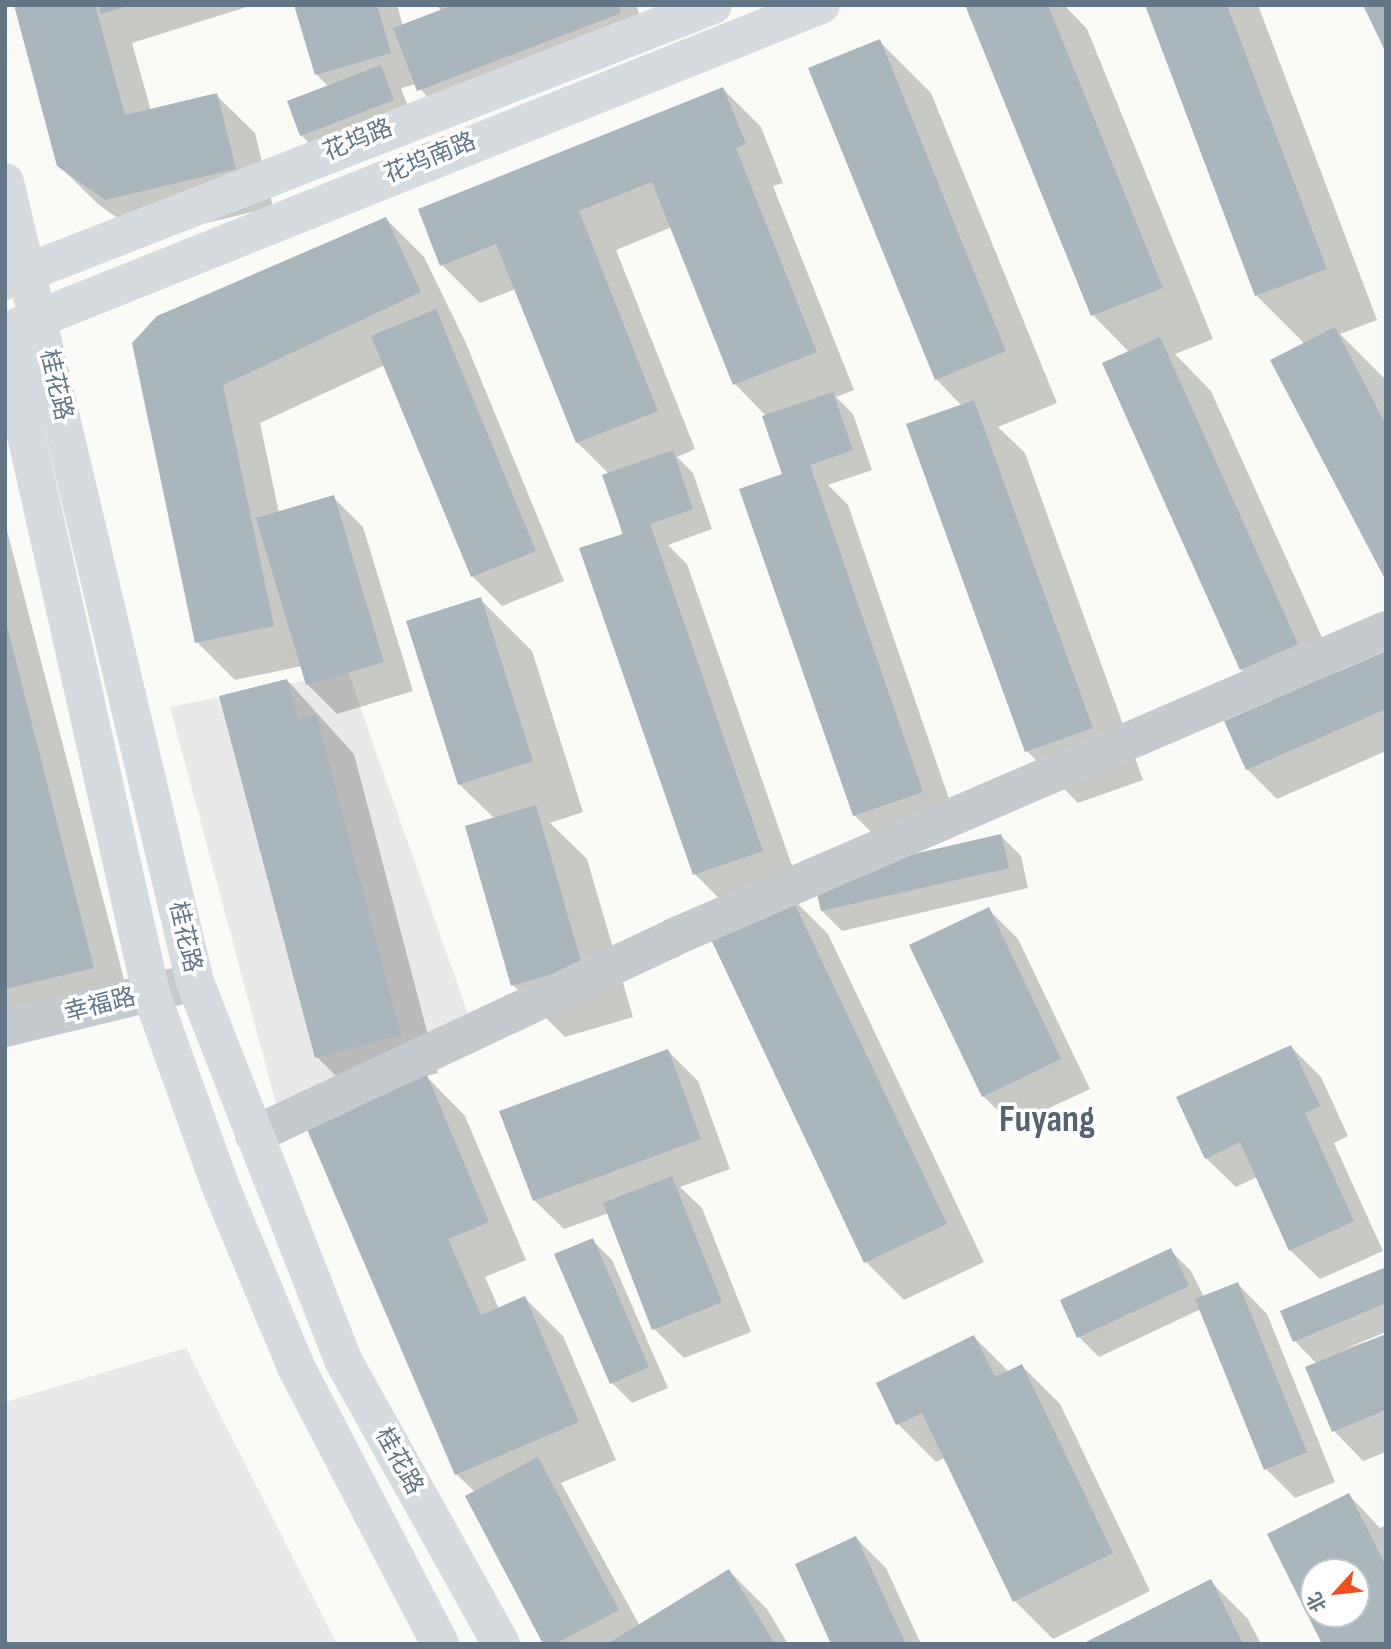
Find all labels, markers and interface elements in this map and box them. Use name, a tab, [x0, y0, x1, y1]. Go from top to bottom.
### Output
street label: 花坞路	[319, 113, 397, 167]
street label: 花坞南路	[380, 127, 480, 189]
street label: 桂花路	[34, 347, 78, 423]
street label: 桂花路	[163, 899, 207, 975]
street label: 幸福路	[62, 982, 138, 1028]
district label: Fuyang	[999, 1097, 1095, 1143]
street label: 桂花路	[369, 1423, 429, 1499]
north arrow	[1300, 1558, 1370, 1628]
text: 北	[1303, 1588, 1332, 1616]

